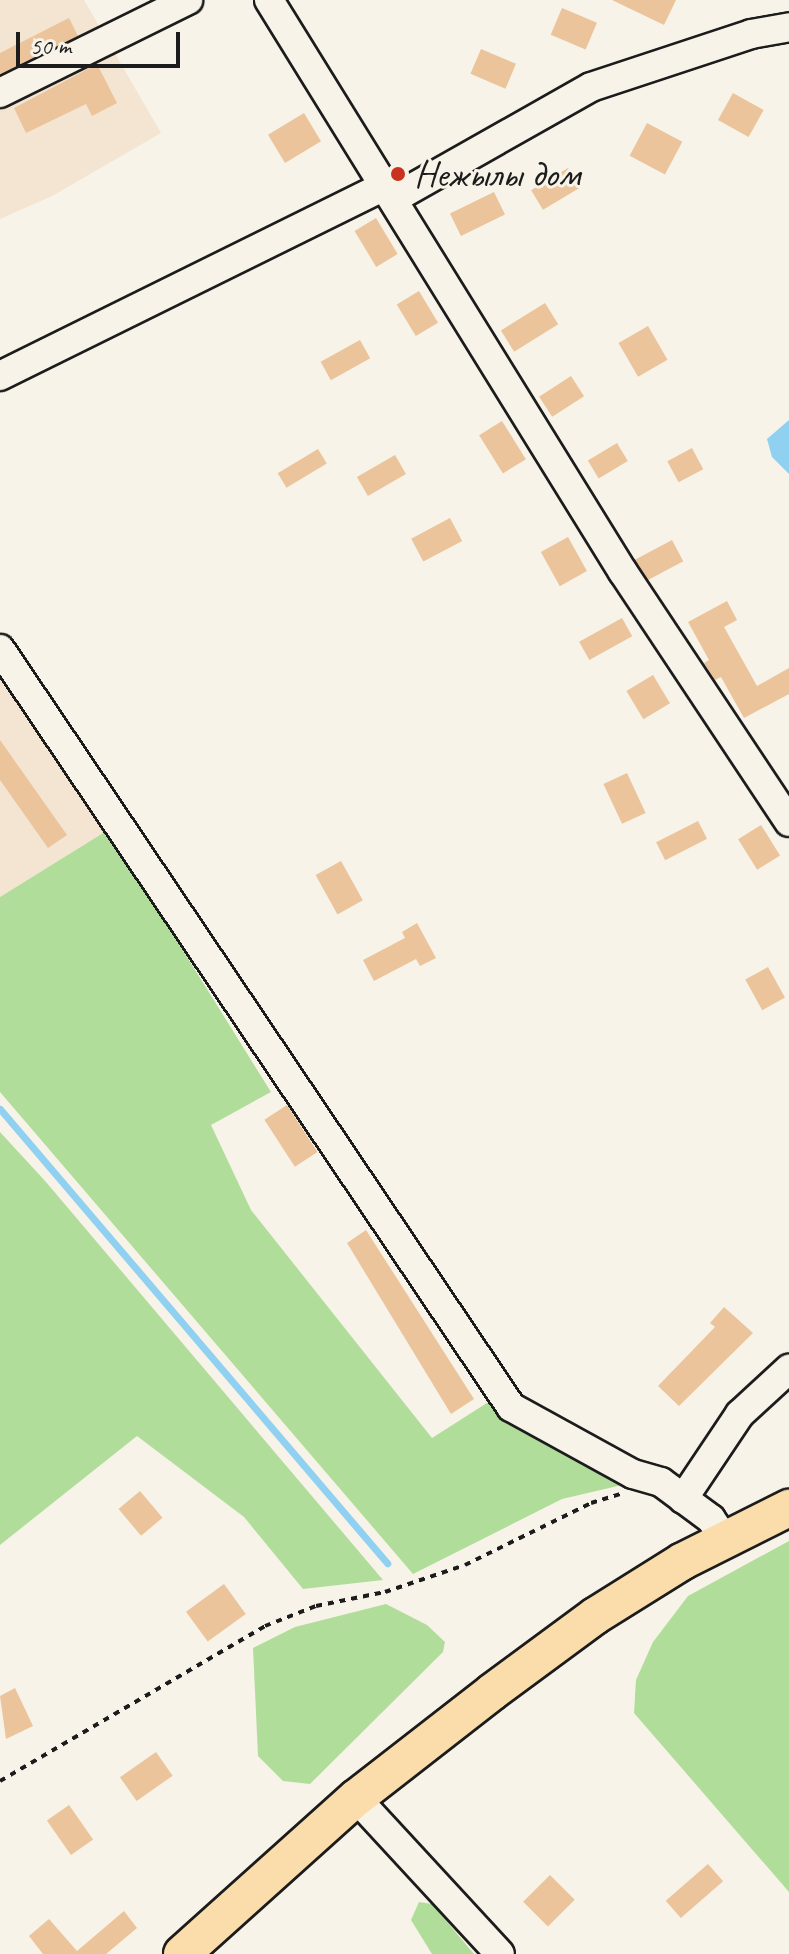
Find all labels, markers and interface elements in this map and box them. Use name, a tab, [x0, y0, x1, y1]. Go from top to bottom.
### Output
scale bar	[20, 16, 184, 66]
text: 50 m	[30, 31, 71, 61]
place label: Нежылы дом	[414, 151, 580, 197]
marker: Нежылы дом	[389, 165, 407, 183]

